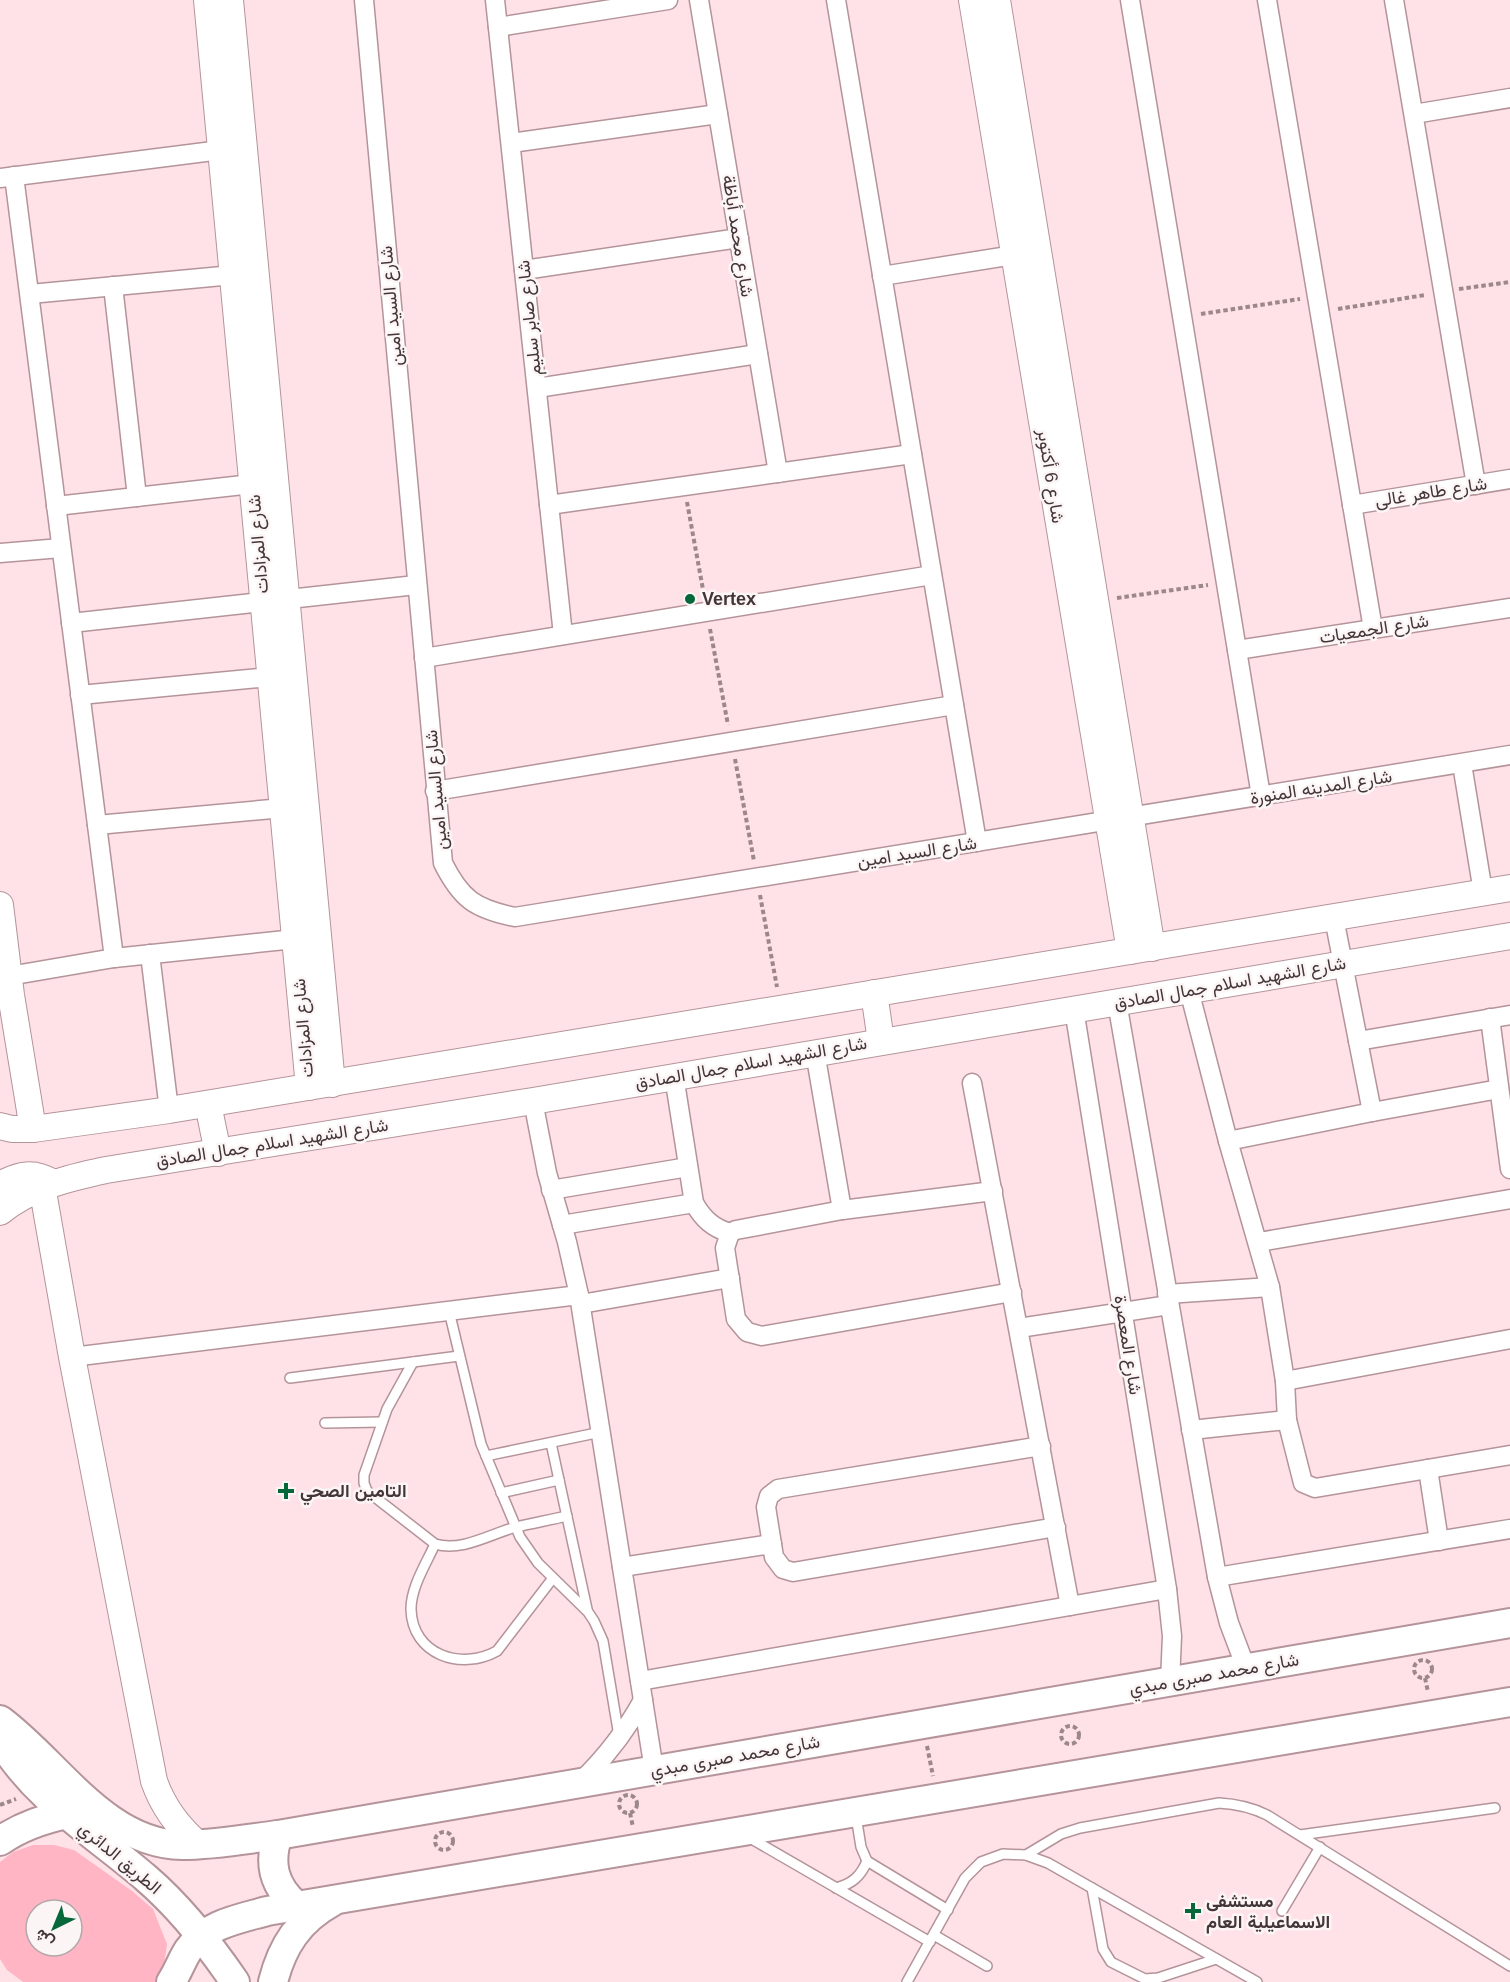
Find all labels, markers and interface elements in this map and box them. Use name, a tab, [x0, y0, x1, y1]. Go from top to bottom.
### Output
street label: شارع محمد أباظة	[717, 174, 758, 299]
street label: شارع السيد امين	[376, 245, 408, 367]
street label: شارع صابر سليم	[513, 259, 547, 377]
street label: شارع 6 أكتوبر	[1032, 426, 1068, 525]
street label: شارع طاهر غالى	[1374, 473, 1489, 513]
street label: شارع المزادات	[244, 493, 274, 594]
place label: Vertex	[702, 589, 756, 609]
marker: Vertex	[683, 592, 697, 606]
street label: شارع الجمعيات	[1318, 610, 1430, 649]
street label: شارع السيد امين	[421, 729, 453, 851]
street label: شارع المدينه المنورة	[1249, 766, 1394, 810]
street label: شارع السيد امين	[856, 833, 979, 873]
street label: شارع الشهيد اسلام جمال الصادق	[1113, 953, 1348, 1015]
street label: شارع المزادات	[289, 977, 319, 1078]
street label: شارع الشهيد اسلام جمال الصادق	[634, 1033, 869, 1095]
street label: شارع الشهيد اسلام جمال الصادق	[154, 1115, 390, 1173]
street label: شارع المعصرة	[1108, 1294, 1146, 1397]
place label: التامين الصحي	[300, 1481, 407, 1506]
marker: التامين الصحي	[277, 1482, 295, 1500]
street label: شارع محمد صبرى مبدي	[1128, 1649, 1301, 1704]
street label: شارع محمد صبرى مبدي	[649, 1731, 822, 1786]
street label: الطريق الدائري	[72, 1818, 165, 1902]
place label: مستشفى الاسماعيلية العام	[1206, 1891, 1330, 1934]
north arrow	[24, 1898, 84, 1958]
marker: مستشفى الاسماعيلية العام	[1184, 1902, 1202, 1920]
text: ش	[31, 1925, 58, 1951]

